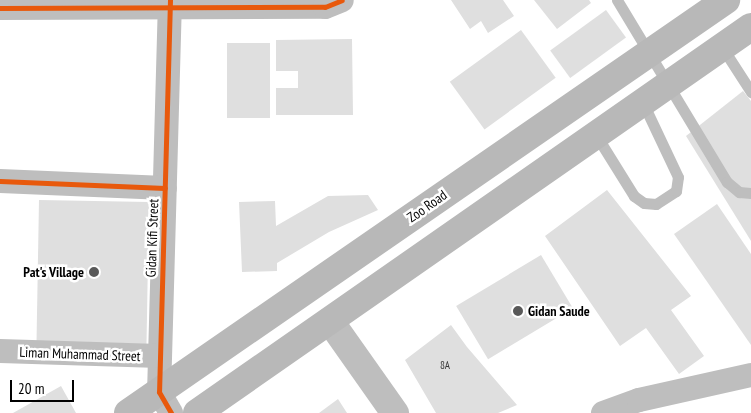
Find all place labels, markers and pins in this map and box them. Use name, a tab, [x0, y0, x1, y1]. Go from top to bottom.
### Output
place label: Pat's Village	[23, 264, 84, 280]
marker: Pat's Village	[88, 266, 100, 278]
place label: Gidan Saude	[528, 303, 590, 319]
marker: Gidan Saude	[512, 305, 524, 317]

